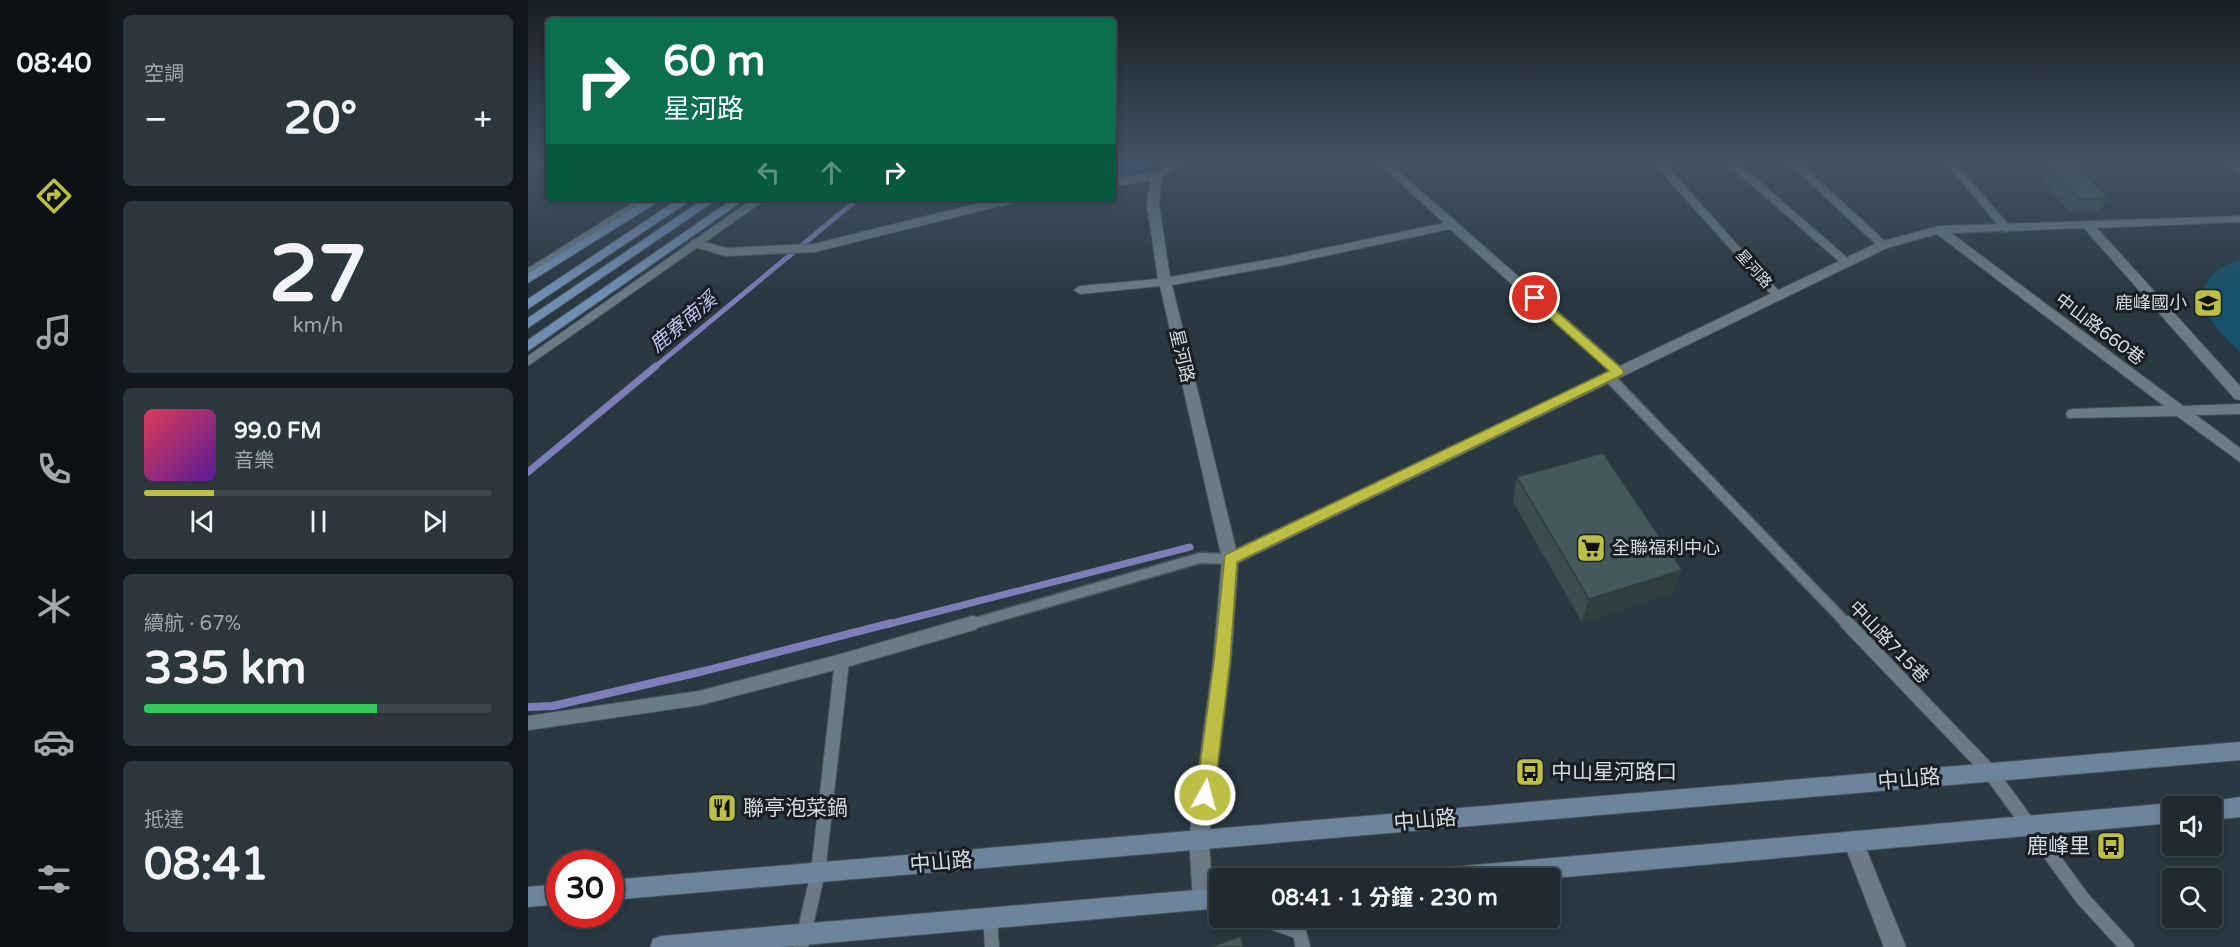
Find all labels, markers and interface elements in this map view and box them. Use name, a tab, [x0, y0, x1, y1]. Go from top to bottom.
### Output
text: 60 m	[663, 36, 765, 87]
icon: right	[564, 42, 642, 120]
text: 08:40	[17, 47, 91, 80]
text: 空調	[144, 62, 184, 86]
text: 20°	[284, 92, 357, 146]
text: 星河路	[663, 93, 744, 126]
text: −	[144, 100, 168, 139]
text: +	[473, 100, 492, 139]
icon: left	[752, 156, 785, 189]
icon: ahead	[815, 156, 848, 189]
icon: right	[878, 156, 911, 189]
icon: directions	[33, 175, 75, 217]
text: 27	[269, 228, 367, 322]
street label: 星河路	[1732, 246, 1776, 292]
pin	[1509, 272, 1560, 323]
icon: arrive	[1518, 281, 1551, 314]
water label: 鹿寮南溪	[645, 286, 724, 358]
school or university icon: 鹿峰國小	[2192, 287, 2224, 319]
street label: 中山路660巷	[2051, 288, 2149, 370]
place label: 鹿峰國小	[2115, 292, 2187, 314]
icon: music	[33, 311, 75, 353]
text: km/h	[293, 314, 343, 338]
street label: 星河路	[1165, 327, 1199, 385]
text: 99.0 FM	[234, 418, 322, 444]
icon: phone	[33, 448, 75, 490]
text: 音樂	[234, 449, 274, 473]
icon: previous	[186, 505, 219, 538]
icon: pause	[302, 505, 335, 538]
icon: next	[418, 505, 451, 538]
supermarket icon: 全聯福利中心	[1575, 532, 1607, 564]
place label: 全聯福利中心	[1612, 537, 1720, 559]
icon: climate	[33, 585, 75, 627]
street label: 中山路715巷	[1844, 596, 1934, 688]
text: 續航 · 67%	[144, 612, 241, 636]
text: 335 km	[144, 642, 306, 696]
icon: car	[33, 721, 75, 763]
bus stop icon: 中山星河路口	[1514, 756, 1546, 788]
place label: 中山星河路口	[1551, 760, 1677, 785]
position arrow	[1173, 763, 1237, 827]
street label: 中山路	[1877, 764, 1942, 795]
restaurant icon: 聯亭泡菜鍋	[706, 792, 738, 824]
place label: 聯亭泡菜鍋	[743, 796, 848, 821]
map controls	[2162, 796, 2222, 928]
button: sound	[2162, 796, 2222, 856]
street label: 中山路	[1393, 805, 1458, 836]
text: 抵達	[144, 808, 184, 832]
bus stop icon: 鹿峰里	[2095, 830, 2127, 862]
place label: 鹿峰里	[2027, 834, 2090, 859]
text: 08:41	[144, 838, 269, 892]
street label: 中山路	[909, 847, 974, 878]
speed limit sign: 30	[546, 850, 624, 928]
icon: filters	[33, 858, 75, 900]
button: search	[2162, 868, 2222, 928]
text: 08:41 · 1 分鐘 · 230 m	[1271, 885, 1498, 911]

